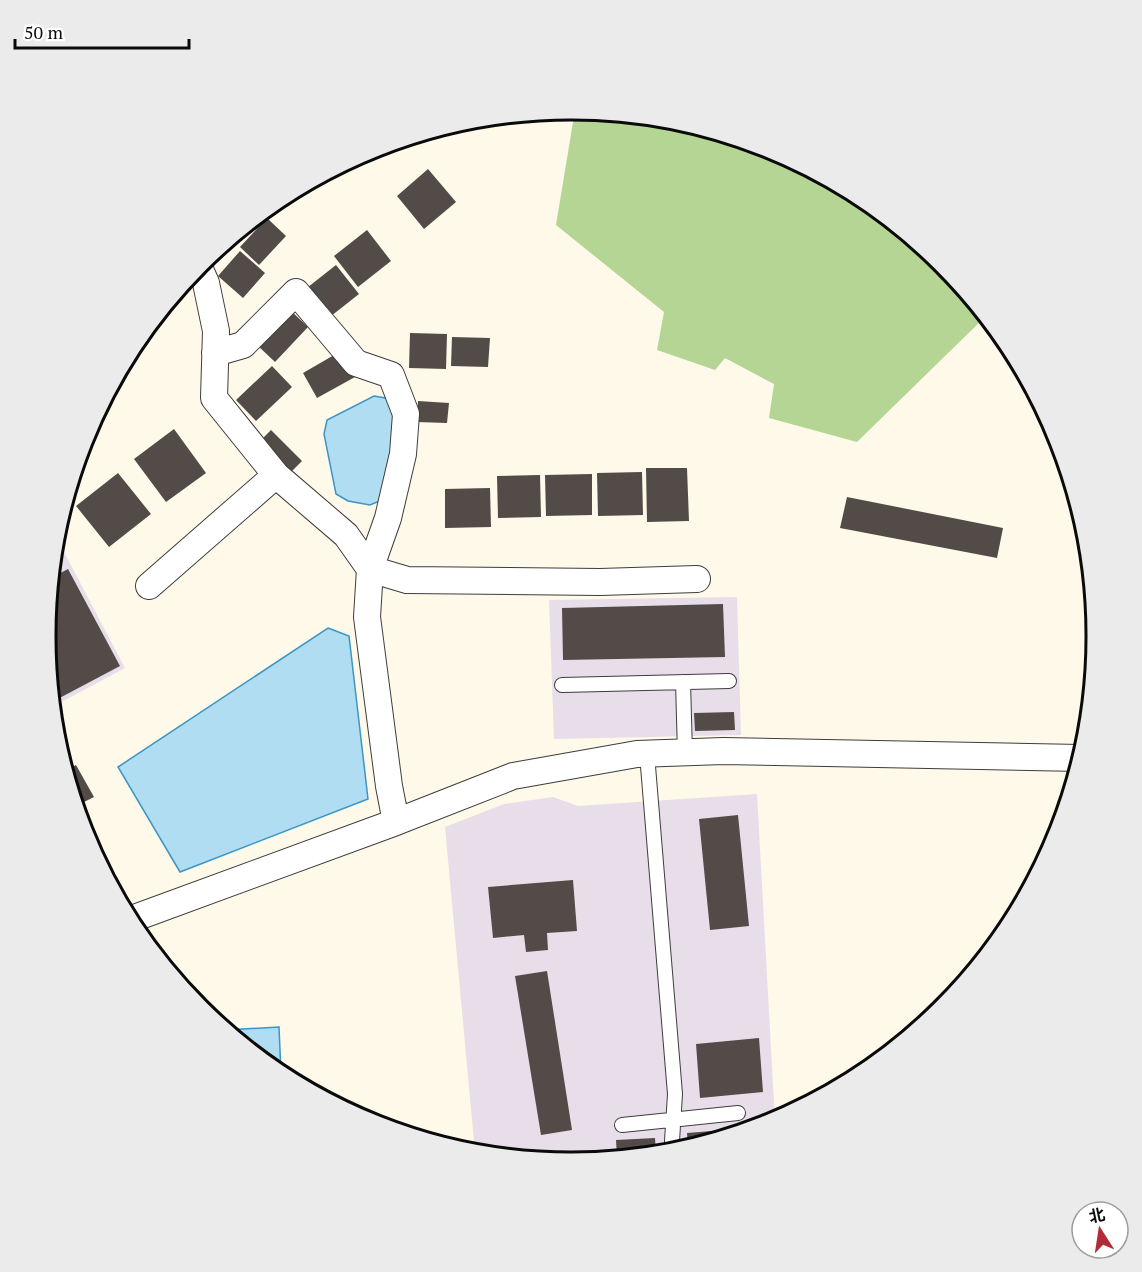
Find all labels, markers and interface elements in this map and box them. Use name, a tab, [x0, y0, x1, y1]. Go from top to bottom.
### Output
scale bar	[15, 12, 189, 50]
text: 50 m	[24, 20, 64, 44]
north arrow	[1070, 1200, 1130, 1260]
text: 北	[1087, 1203, 1107, 1228]

